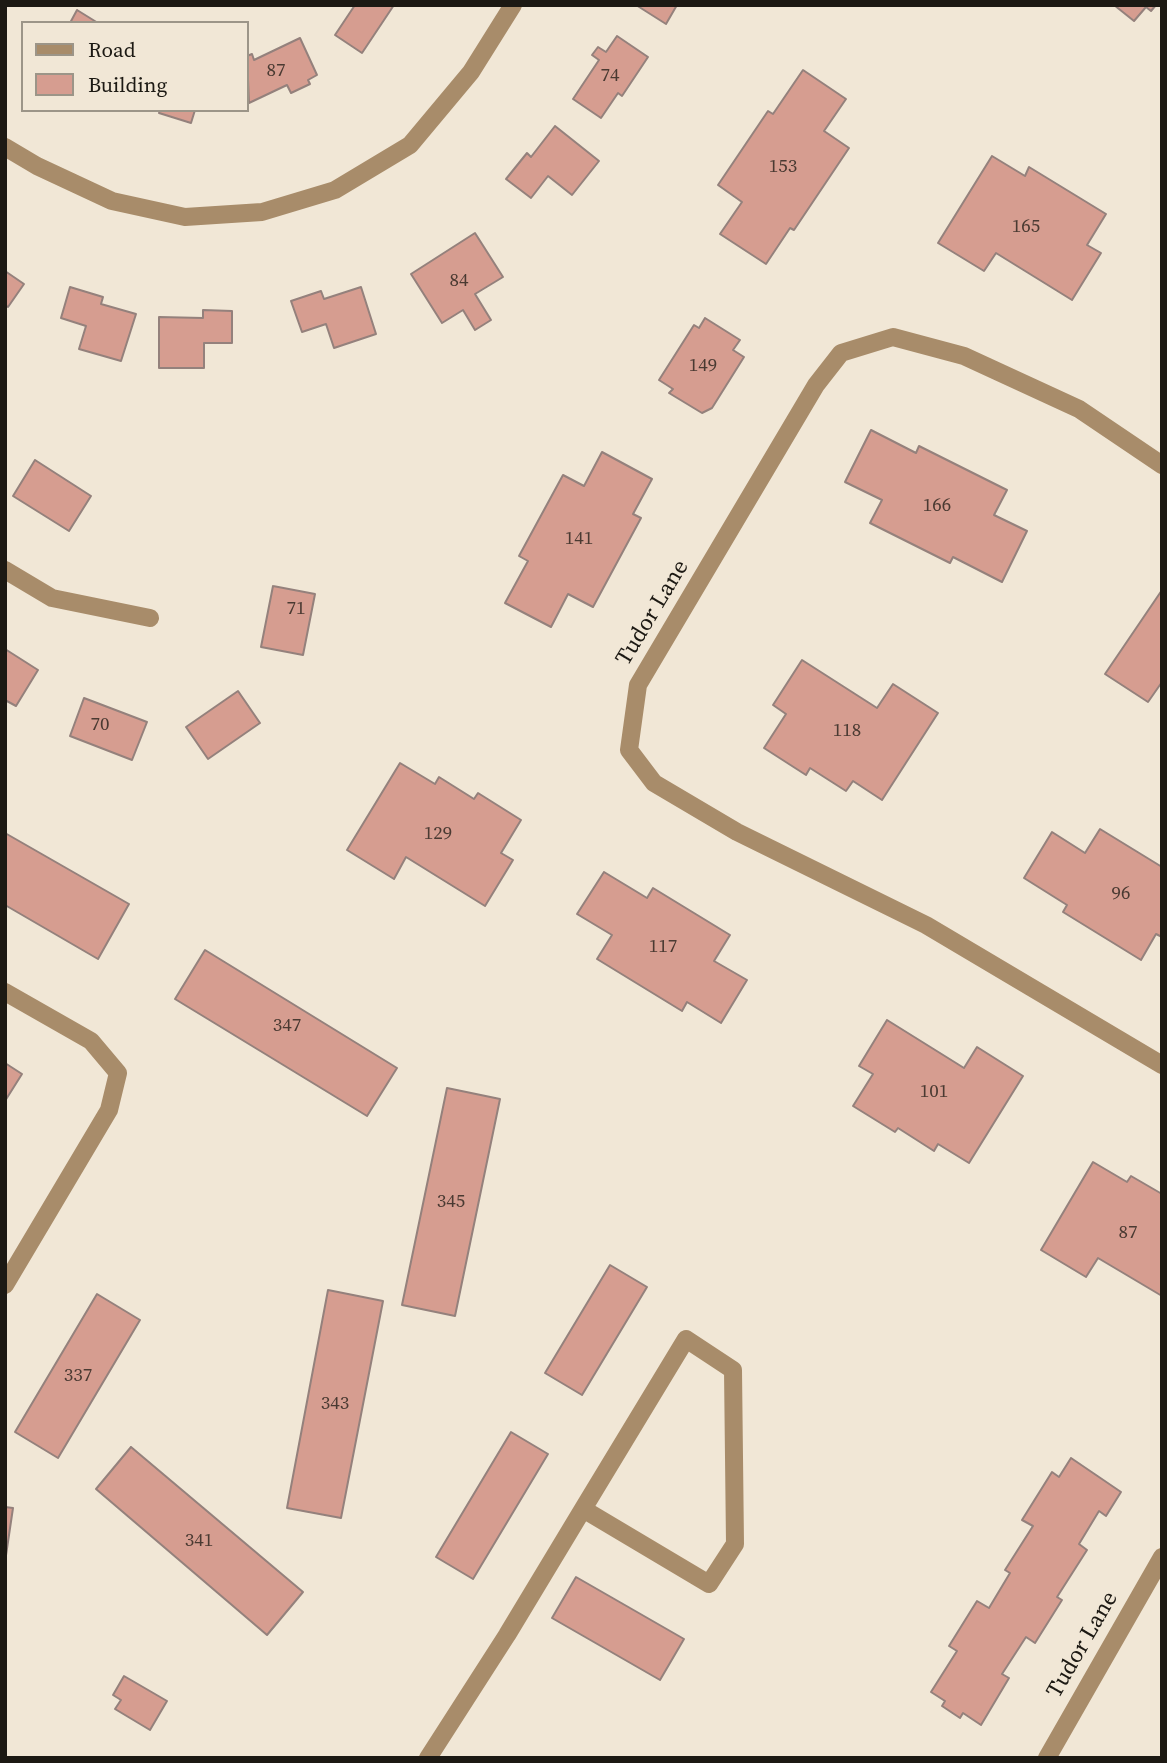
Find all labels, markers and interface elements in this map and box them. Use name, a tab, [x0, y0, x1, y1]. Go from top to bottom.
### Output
legend	[21, 21, 248, 112]
text: Road	[88, 35, 136, 64]
house number: 87	[267, 60, 285, 82]
house number: 74	[601, 65, 619, 87]
text: Building	[88, 70, 167, 99]
house number: 153	[769, 156, 797, 178]
house number: 165	[1012, 216, 1040, 238]
house number: 84	[450, 270, 468, 292]
house number: 149	[689, 355, 717, 377]
house number: 166	[923, 495, 951, 517]
house number: 141	[565, 528, 593, 550]
street label: Tudor Lane	[611, 555, 695, 671]
house number: 71	[287, 598, 305, 620]
house number: 70	[91, 714, 109, 736]
house number: 118	[833, 720, 861, 742]
house number: 129	[424, 823, 452, 845]
house number: 96	[1112, 883, 1130, 905]
house number: 117	[649, 936, 677, 958]
house number: 347	[273, 1015, 301, 1037]
house number: 101	[920, 1081, 948, 1103]
house number: 345	[437, 1191, 465, 1213]
house number: 87	[1119, 1222, 1137, 1244]
house number: 337	[64, 1365, 92, 1387]
house number: 343	[321, 1393, 349, 1415]
house number: 341	[185, 1530, 213, 1552]
street label: Tudor Lane	[1041, 1587, 1125, 1703]

